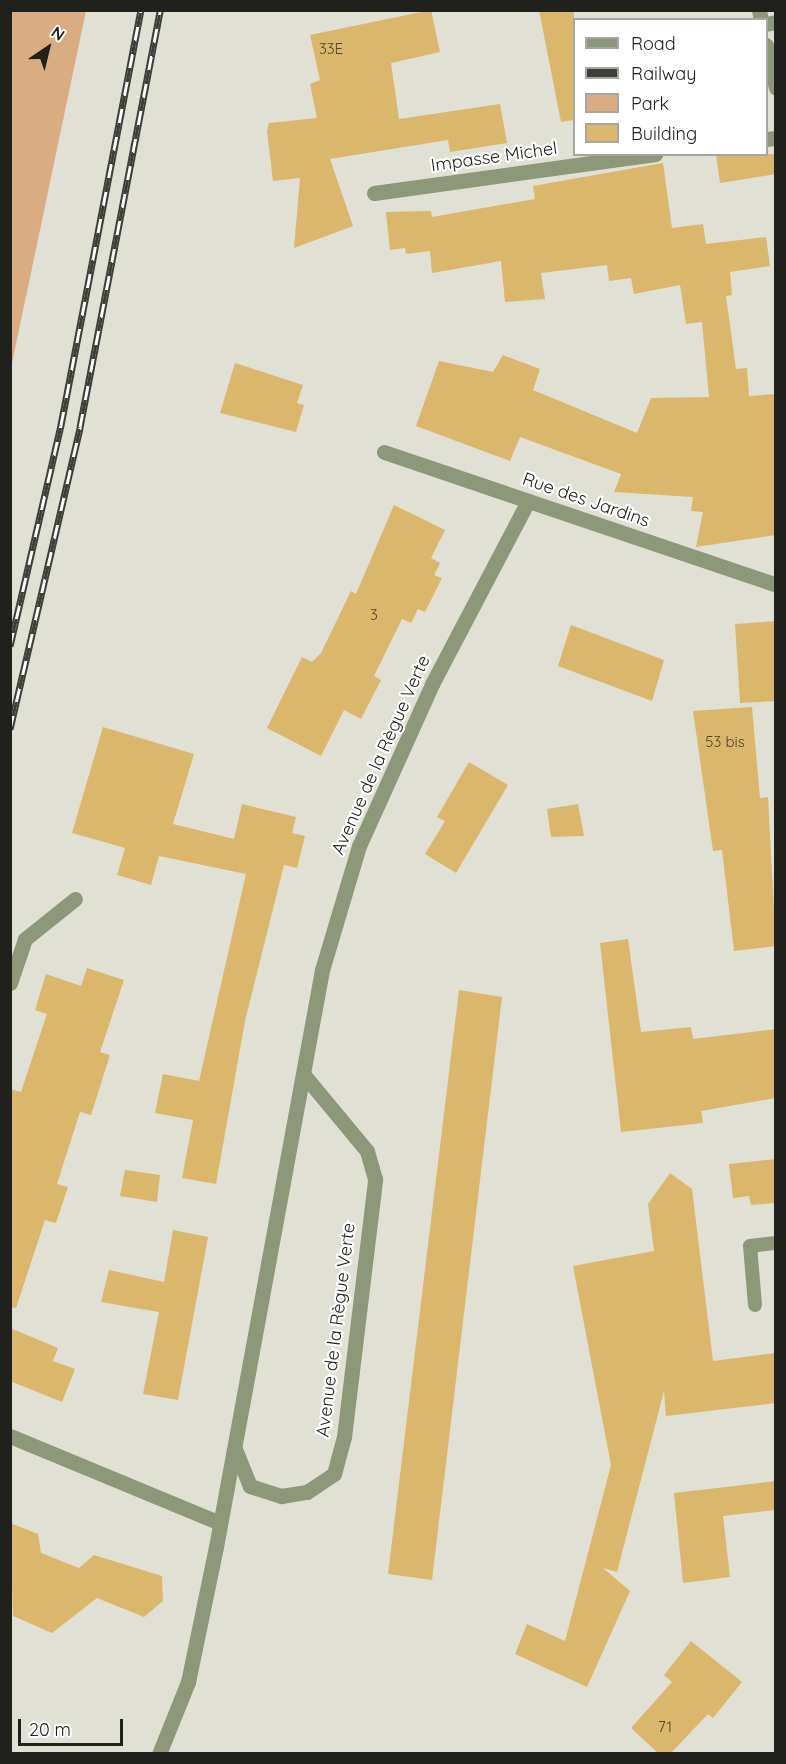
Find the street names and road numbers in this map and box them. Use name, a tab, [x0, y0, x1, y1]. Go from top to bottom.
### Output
street label: Impasse Michel	[429, 137, 559, 177]
street label: Rue des Jardins	[520, 468, 652, 532]
street label: Avenue de la Règue Verte	[327, 652, 435, 858]
street label: Avenue de la Règue Verte	[312, 1222, 360, 1438]

